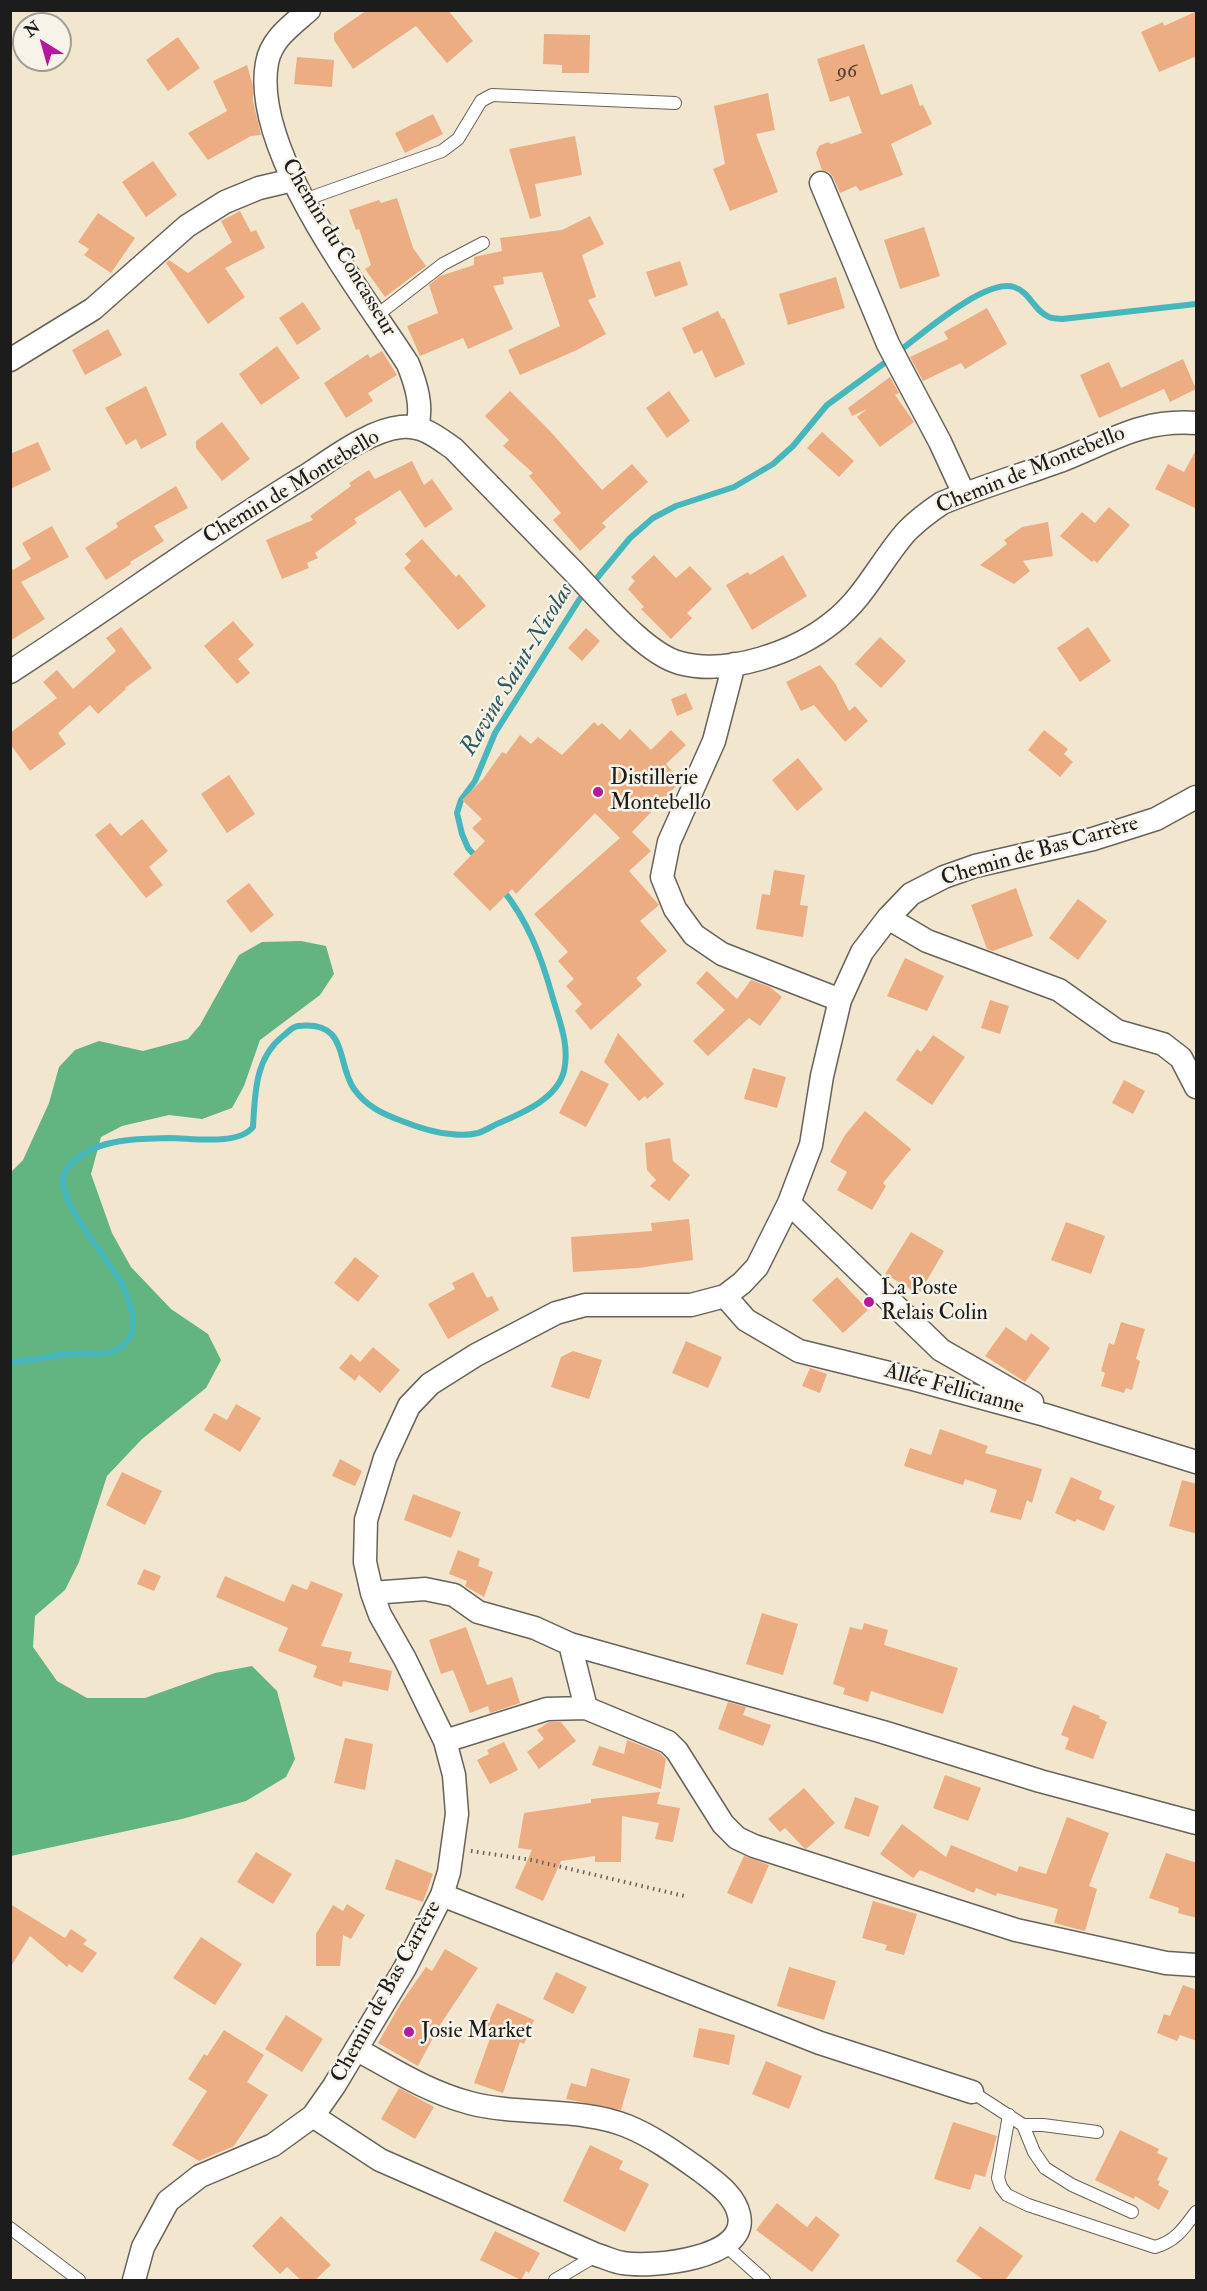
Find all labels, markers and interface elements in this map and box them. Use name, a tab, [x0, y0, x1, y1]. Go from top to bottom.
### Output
north arrow	[12, 12, 72, 72]
text: N	[21, 17, 44, 42]
house number: 96	[837, 61, 857, 85]
street label: Chemin du Concasseur	[275, 154, 401, 342]
street label: Chemin de Montebello	[933, 421, 1129, 521]
street label: Chemin de Montebello	[199, 425, 385, 551]
water label: Ravine Saint-Nicolas	[455, 579, 581, 761]
place label: Distillerie Montebello	[610, 766, 711, 818]
marker: Distillerie Montebello	[591, 785, 605, 799]
street label: Chemin de Bas Carrère	[938, 811, 1142, 893]
place label: La Poste Relais Colin	[881, 1276, 988, 1328]
marker: La Poste Relais Colin	[862, 1295, 876, 1309]
street label: Allée Fellicianne	[881, 1359, 1027, 1421]
street label: Chemin de Bas Carrère	[326, 1896, 448, 2088]
place label: Josie Market	[421, 2019, 532, 2045]
marker: Josie Market	[402, 2025, 416, 2039]

